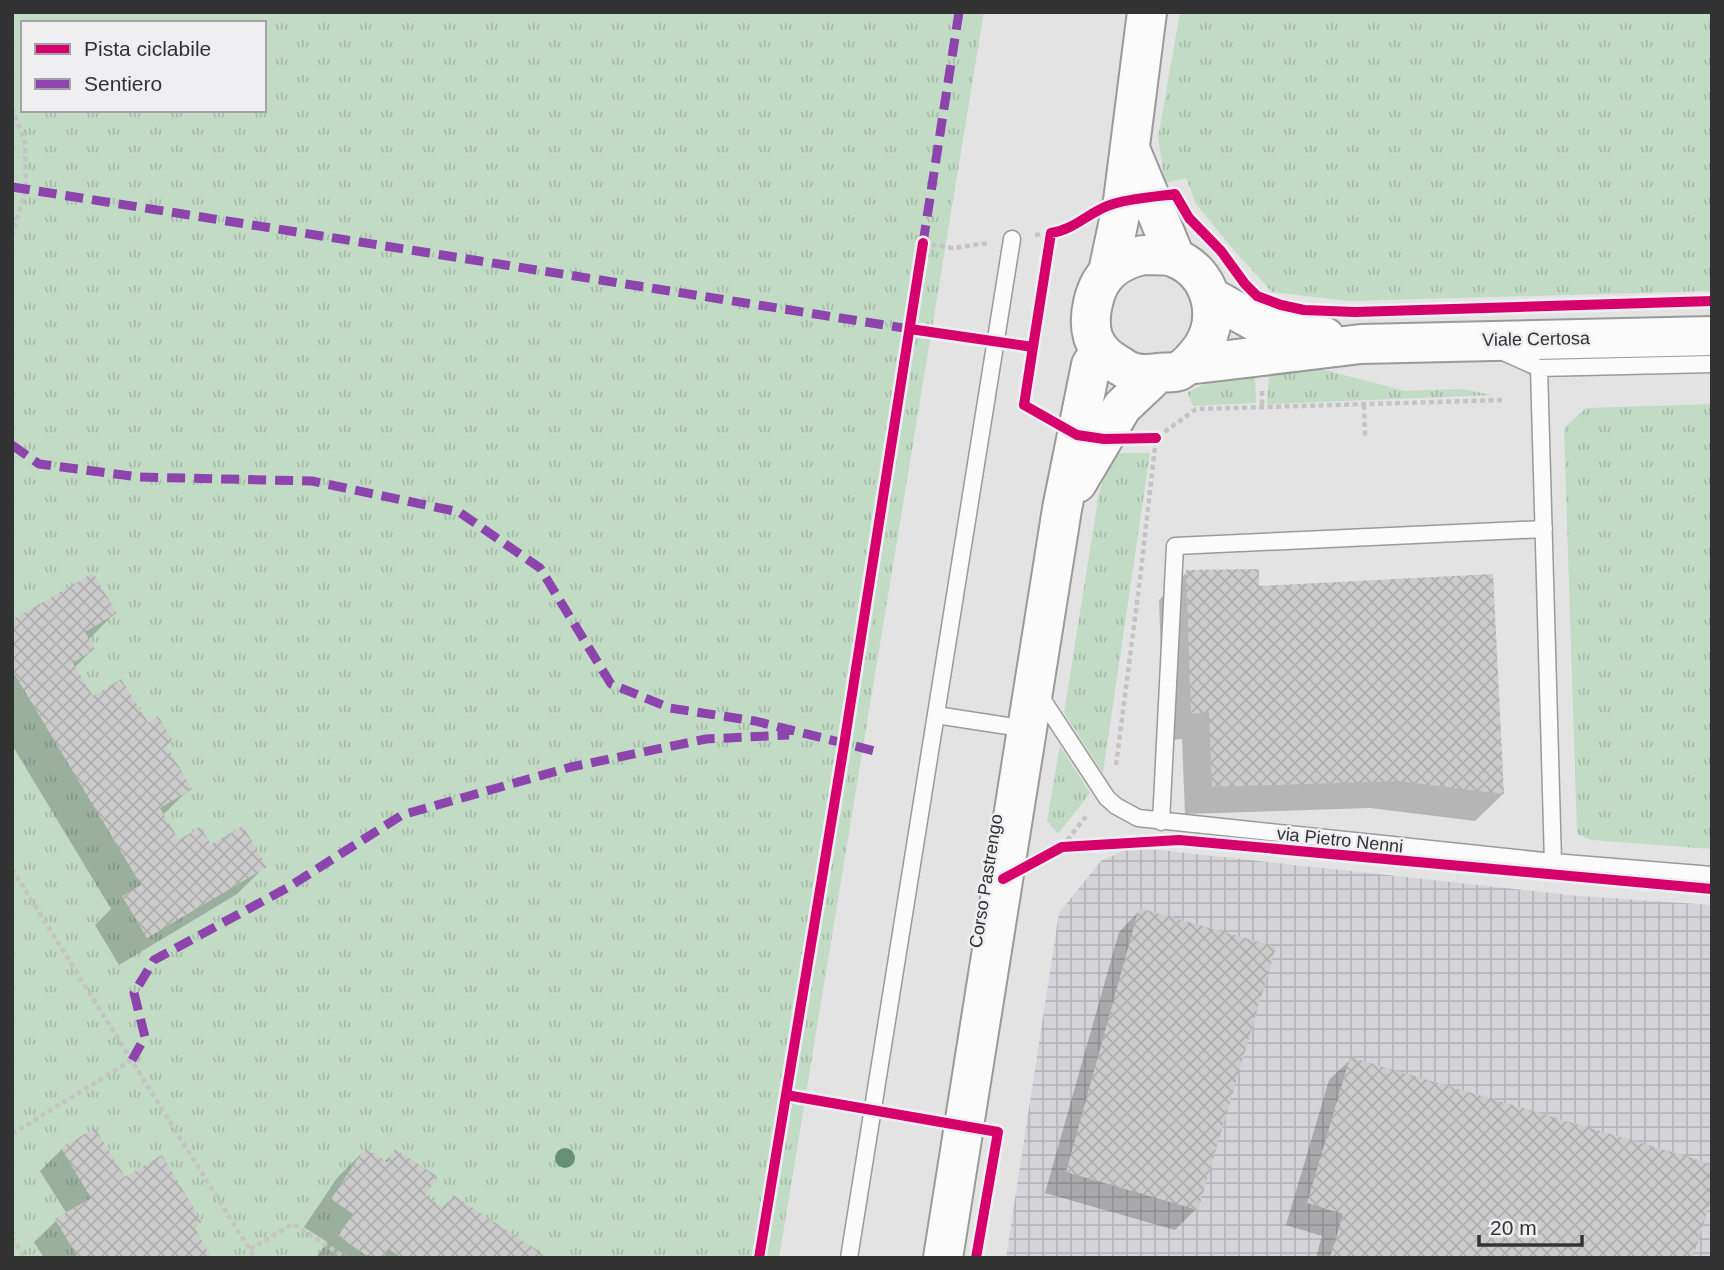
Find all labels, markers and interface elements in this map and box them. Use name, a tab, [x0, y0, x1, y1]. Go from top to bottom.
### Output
legend	[21, 21, 266, 112]
text: Pista ciclabile	[84, 37, 211, 60]
text: Sentiero	[84, 72, 162, 95]
street label: Viale Certosa	[1482, 328, 1591, 350]
street label: Corso Pastrengo	[966, 813, 1006, 949]
street label: via Pietro Nenni	[1276, 823, 1404, 857]
scale bar	[1479, 1204, 1582, 1248]
text: 20 m	[1490, 1216, 1537, 1239]

